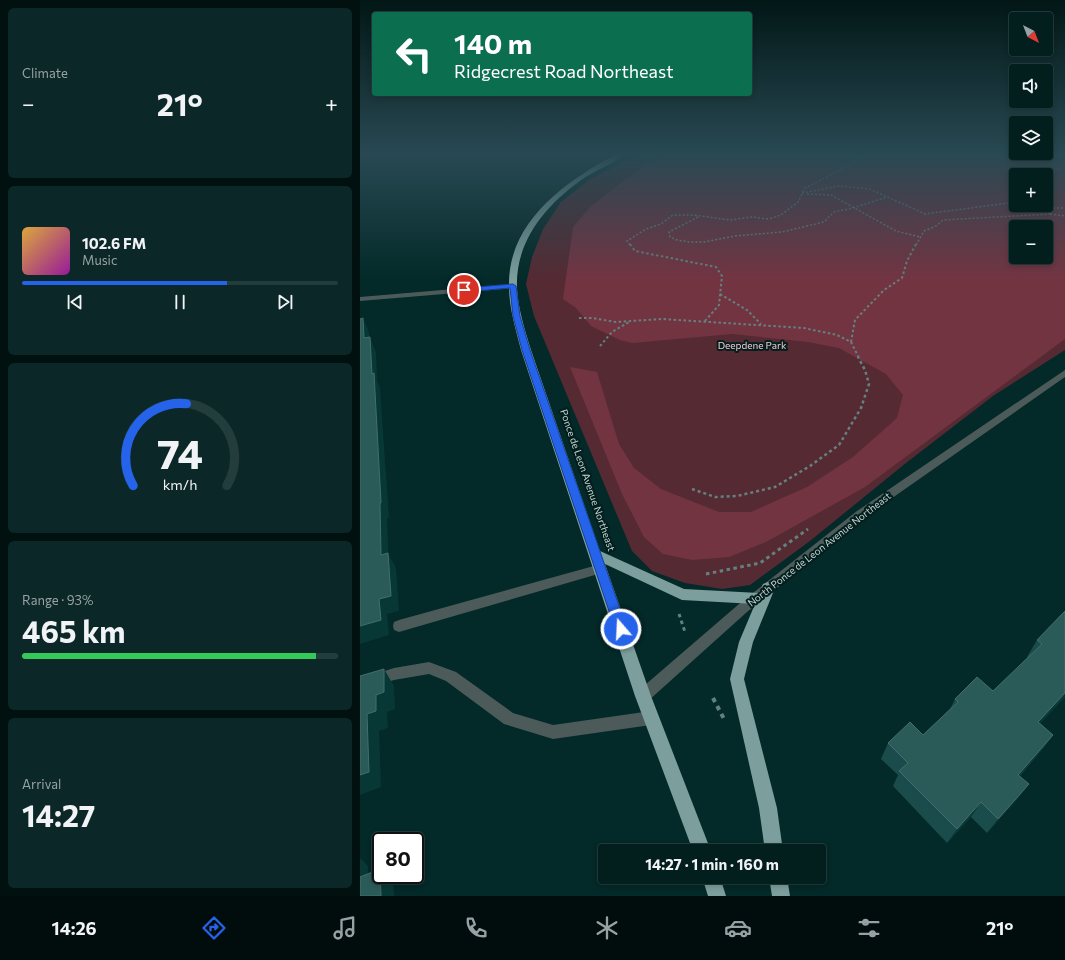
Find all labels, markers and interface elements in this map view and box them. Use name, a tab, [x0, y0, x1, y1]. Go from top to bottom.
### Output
north arrow	[1009, 12, 1053, 56]
map controls	[1009, 12, 1053, 264]
text: 140 m	[454, 26, 532, 60]
icon: left	[388, 28, 440, 80]
text: Ridgecrest Road Northeast	[454, 60, 674, 82]
button: sound	[1009, 64, 1053, 108]
text: Climate	[22, 65, 68, 81]
text: 21°	[157, 85, 203, 122]
text: −	[22, 90, 35, 117]
text: +	[325, 90, 338, 117]
button: layers	[1009, 116, 1053, 160]
button: +	[1009, 168, 1053, 212]
button: −	[1009, 220, 1053, 264]
text: 102.6 FM	[82, 234, 146, 252]
text: Music	[82, 252, 117, 268]
pin	[447, 273, 481, 307]
icon: arrive	[453, 279, 475, 301]
icon: previous	[64, 291, 86, 313]
icon: pause	[169, 291, 191, 313]
icon: next	[274, 291, 296, 313]
park label: Deepdene Park	[718, 339, 787, 351]
street label: Ponce de Leon Avenue Northeast	[558, 407, 618, 553]
text: 74	[157, 427, 203, 478]
text: km/h	[163, 475, 197, 493]
street label: North Ponce de Leon Avenue Northeast	[745, 489, 893, 609]
text: Range · 93%	[22, 592, 93, 608]
position arrow	[600, 608, 642, 650]
text: 465 km	[22, 612, 126, 649]
text: Arrival	[22, 776, 61, 792]
text: 14:27	[22, 796, 95, 833]
speed limit sign: 80	[372, 832, 424, 884]
text: 14:27 · 1 min · 160 m	[645, 855, 779, 873]
icon: directions	[200, 914, 228, 942]
icon: music	[331, 914, 359, 942]
icon: phone	[462, 914, 490, 942]
icon: climate	[593, 914, 621, 942]
icon: car	[724, 914, 752, 942]
icon: filters	[855, 914, 883, 942]
text: 14:26	[52, 917, 97, 939]
text: 21°	[986, 917, 1013, 939]

